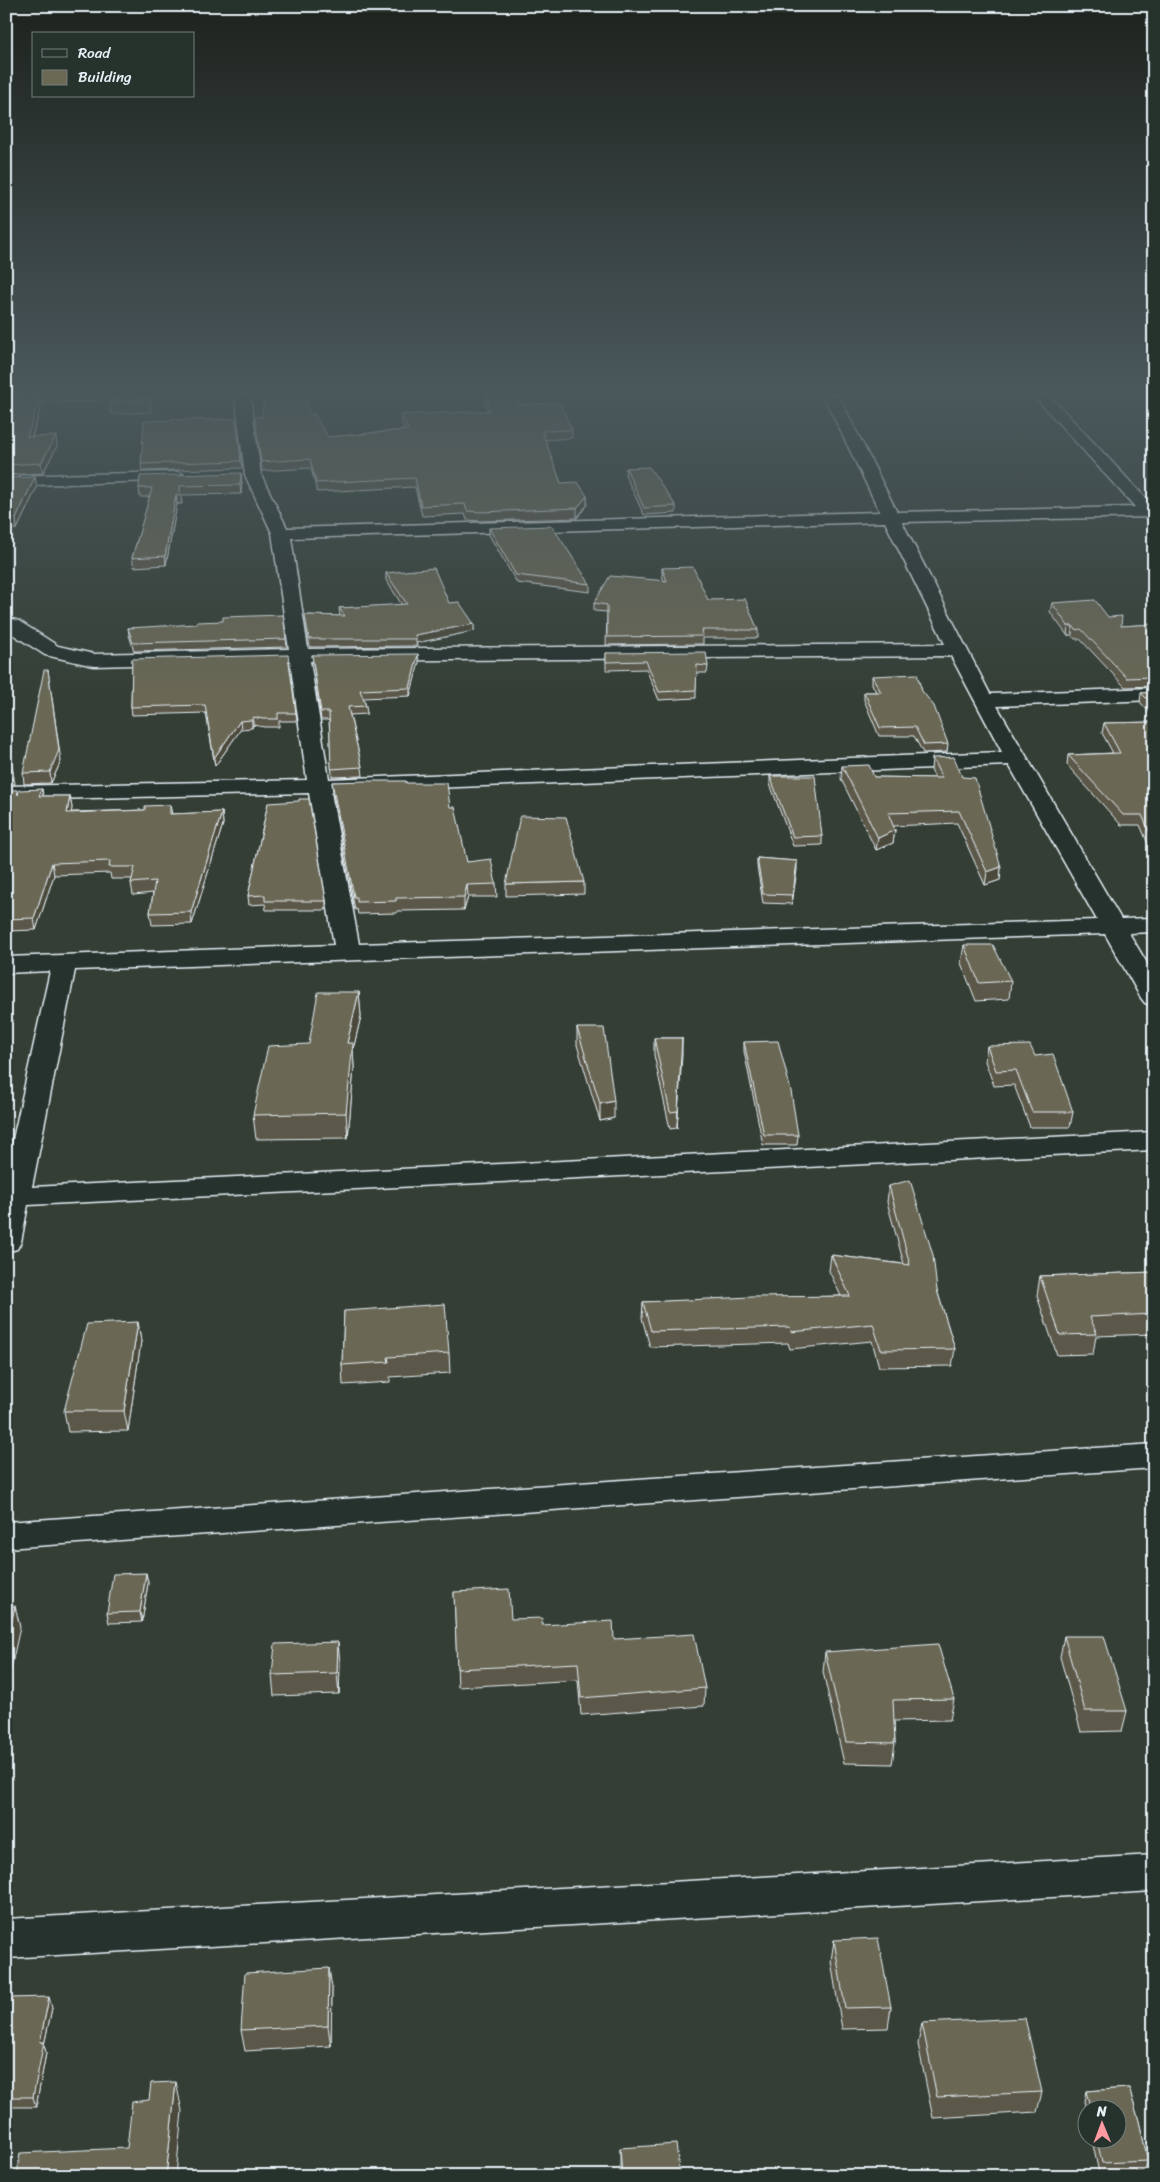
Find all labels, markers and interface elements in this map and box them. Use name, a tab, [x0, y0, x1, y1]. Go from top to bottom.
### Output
legend	[32, 32, 195, 98]
text: Road	[78, 40, 111, 66]
text: Building	[78, 64, 132, 90]
text: N	[1096, 2099, 1107, 2124]
north arrow	[1078, 2100, 1128, 2150]

